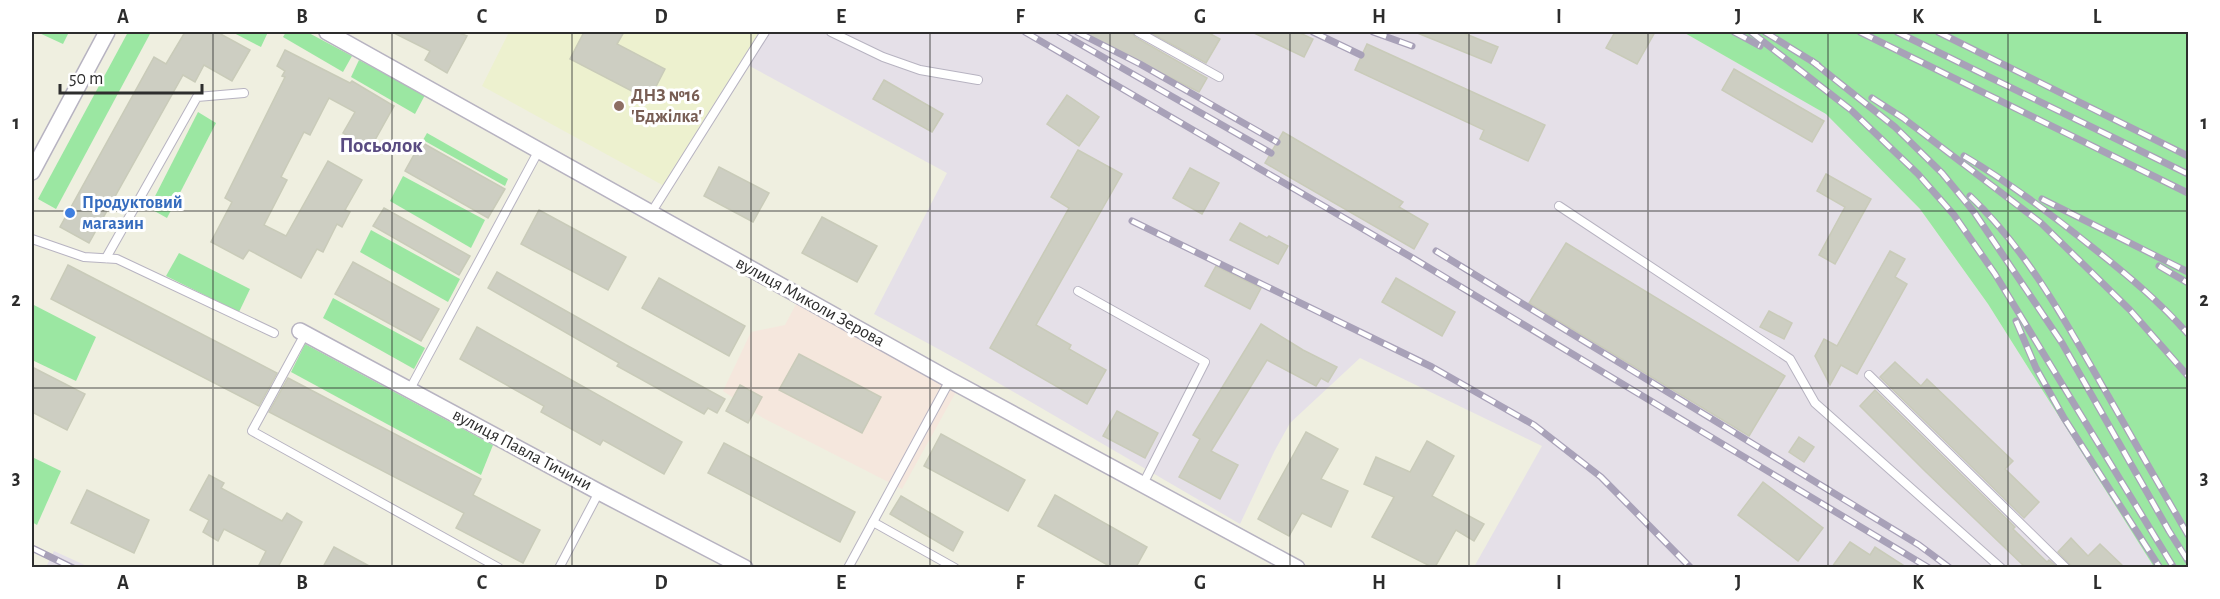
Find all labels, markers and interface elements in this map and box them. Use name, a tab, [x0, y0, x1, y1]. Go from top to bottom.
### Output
text: A	[117, 7, 129, 27]
text: B	[296, 7, 308, 27]
text: C	[477, 7, 488, 27]
text: D	[654, 7, 668, 27]
text: E	[836, 7, 846, 27]
text: F	[1015, 7, 1025, 27]
text: G	[1194, 7, 1206, 27]
text: H	[1372, 7, 1386, 27]
text: I	[1556, 7, 1562, 27]
text: J	[1735, 7, 1741, 27]
text: K	[1912, 7, 1924, 27]
text: L	[2093, 7, 2102, 27]
scale bar	[60, 57, 202, 95]
text: 50 m	[69, 70, 103, 88]
place label: ДНЗ №16 'Бджілка'	[631, 87, 702, 126]
marker: ДНЗ №16 'Бджілка'	[612, 99, 626, 113]
text: 1	[12, 113, 20, 133]
text: 1	[2200, 113, 2208, 133]
district label: Посьолок	[339, 135, 423, 156]
place label: Продуктовий магазин	[82, 194, 183, 233]
marker: Продуктовий магазин	[63, 206, 77, 220]
street label: вулиця Миколи Зерова	[733, 254, 887, 350]
text: 2	[11, 290, 21, 310]
text: 2	[2199, 290, 2209, 310]
street label: вулиця Павла Тичини	[449, 406, 595, 494]
text: 3	[12, 468, 20, 488]
text: 3	[2200, 468, 2208, 488]
text: A	[117, 573, 129, 593]
text: B	[296, 573, 308, 593]
text: C	[477, 573, 488, 593]
text: D	[654, 573, 668, 593]
text: E	[836, 573, 846, 593]
text: F	[1015, 573, 1025, 593]
text: G	[1194, 573, 1206, 593]
text: H	[1372, 573, 1386, 593]
text: I	[1556, 573, 1562, 593]
text: J	[1735, 573, 1741, 593]
text: K	[1912, 573, 1924, 593]
text: L	[2093, 573, 2102, 593]

